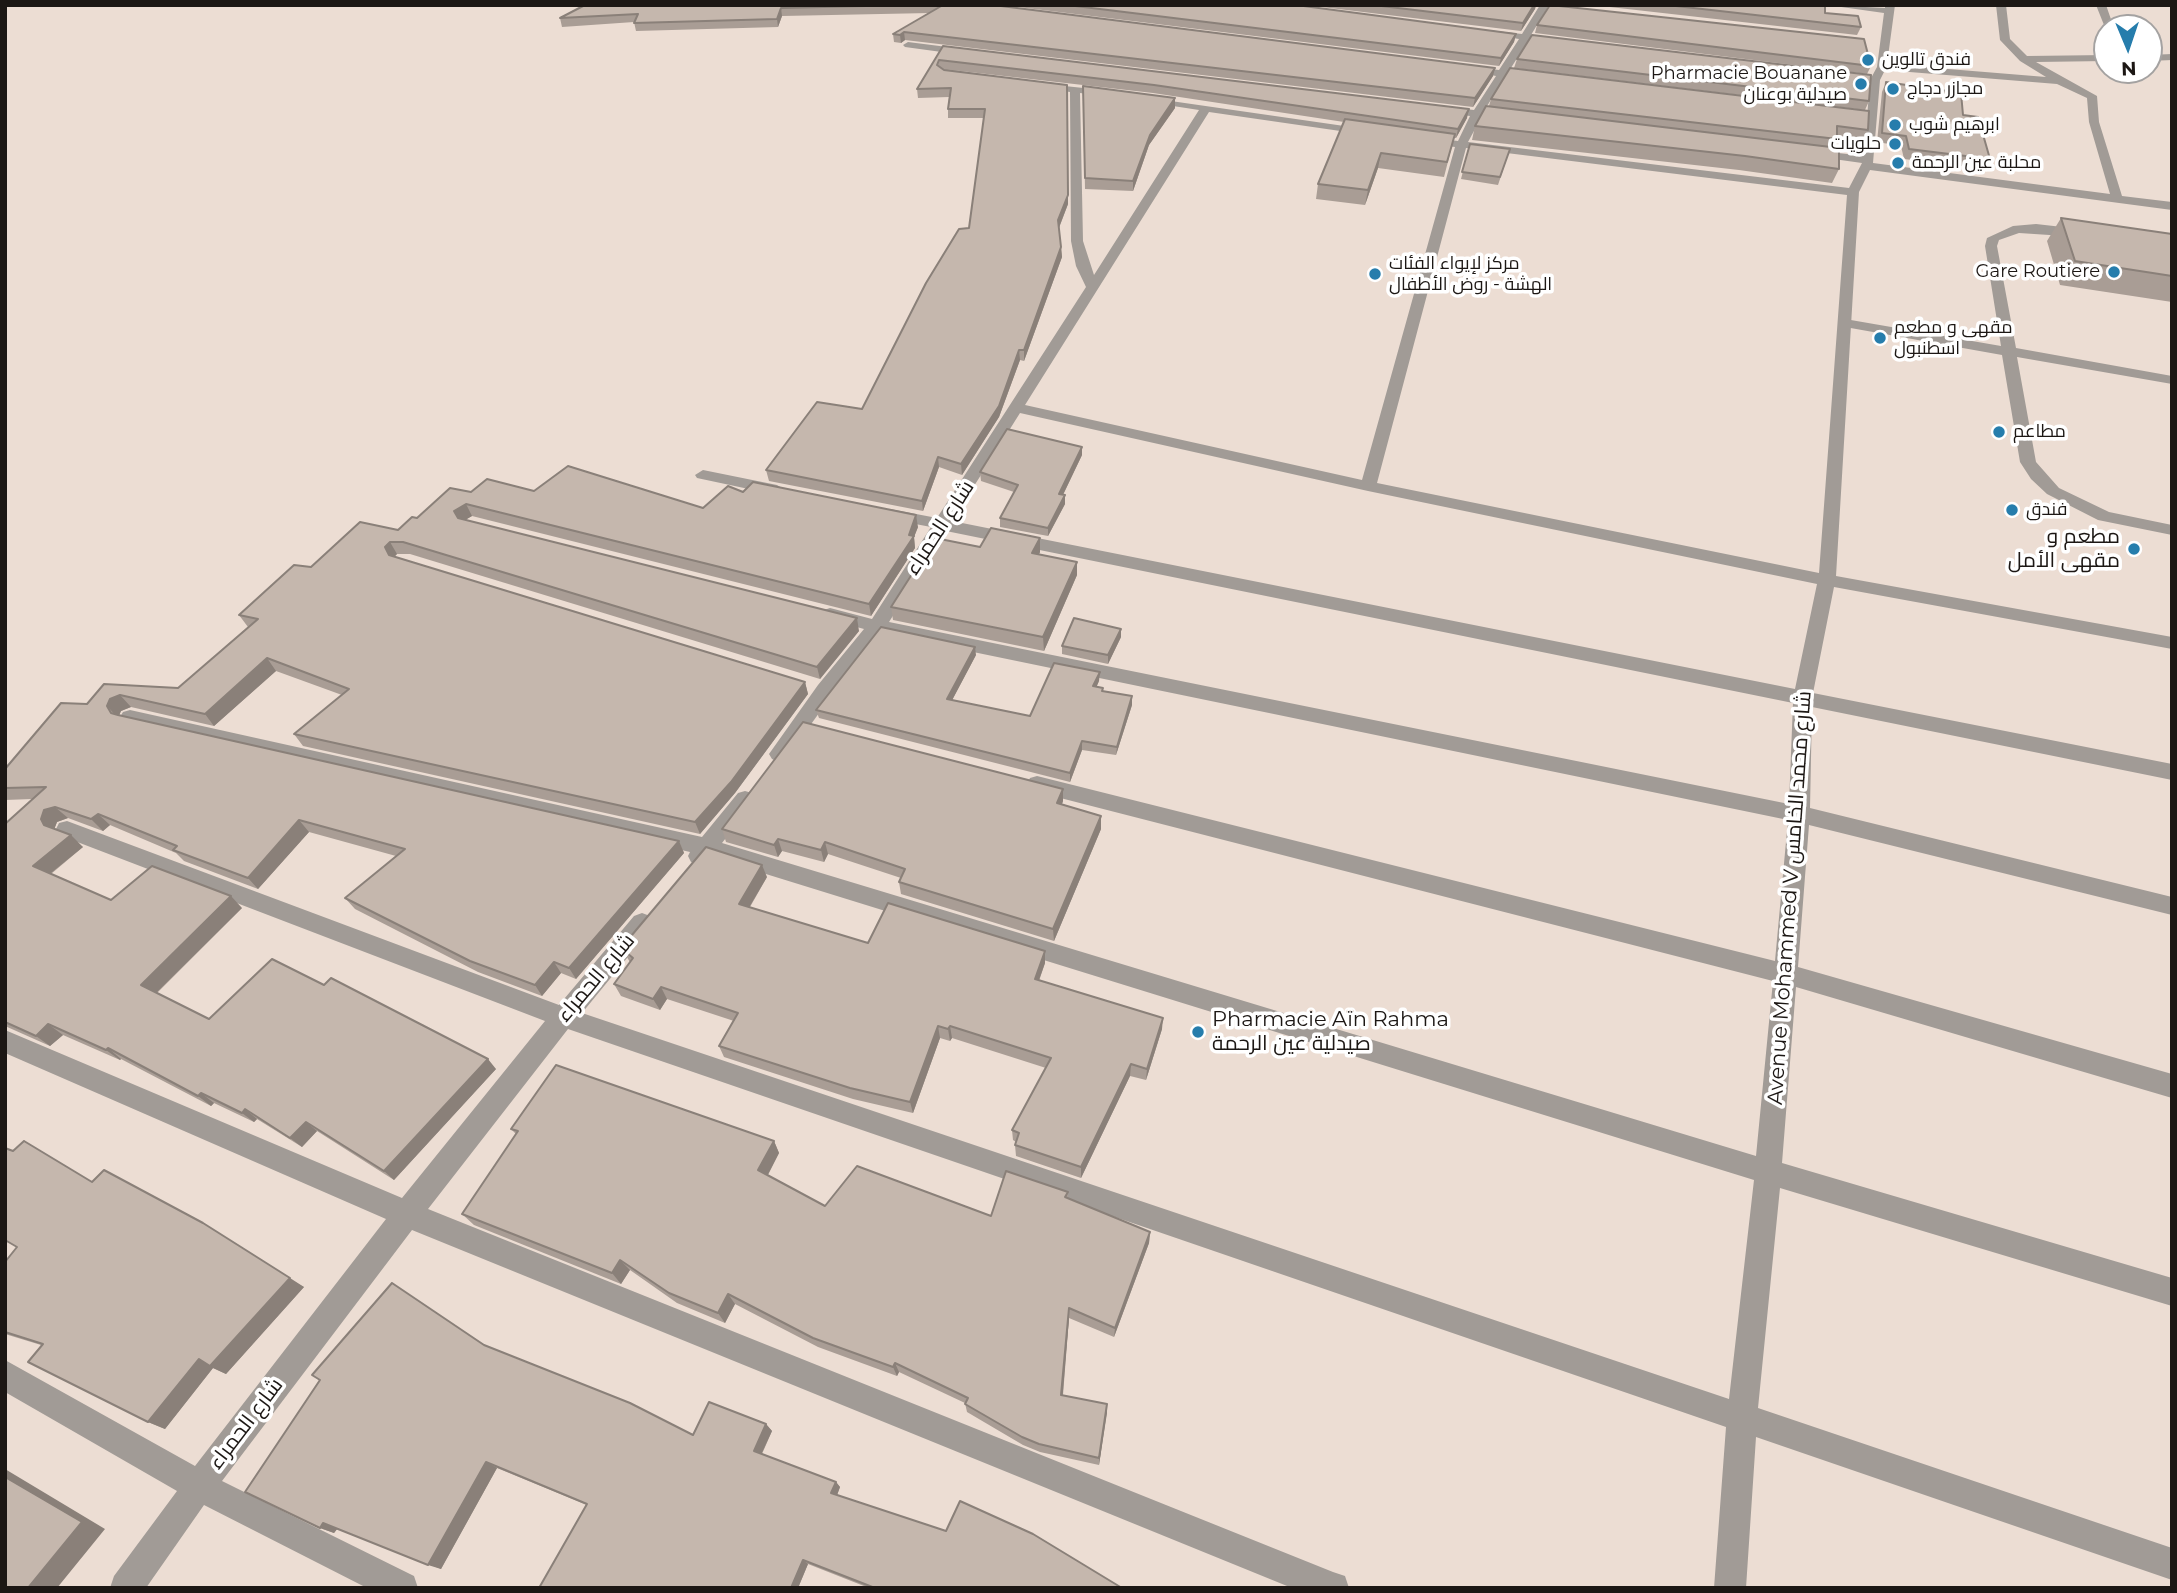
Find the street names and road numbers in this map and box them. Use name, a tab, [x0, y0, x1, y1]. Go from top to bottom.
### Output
street label: شارع الحمراء	[900, 476, 980, 580]
street label: Avenue Mohammed V شارع محمد الخامس	[1763, 690, 1817, 1106]
street label: شارع الحمراء	[552, 929, 640, 1027]
street label: شارع الحمراء	[203, 1373, 289, 1475]

